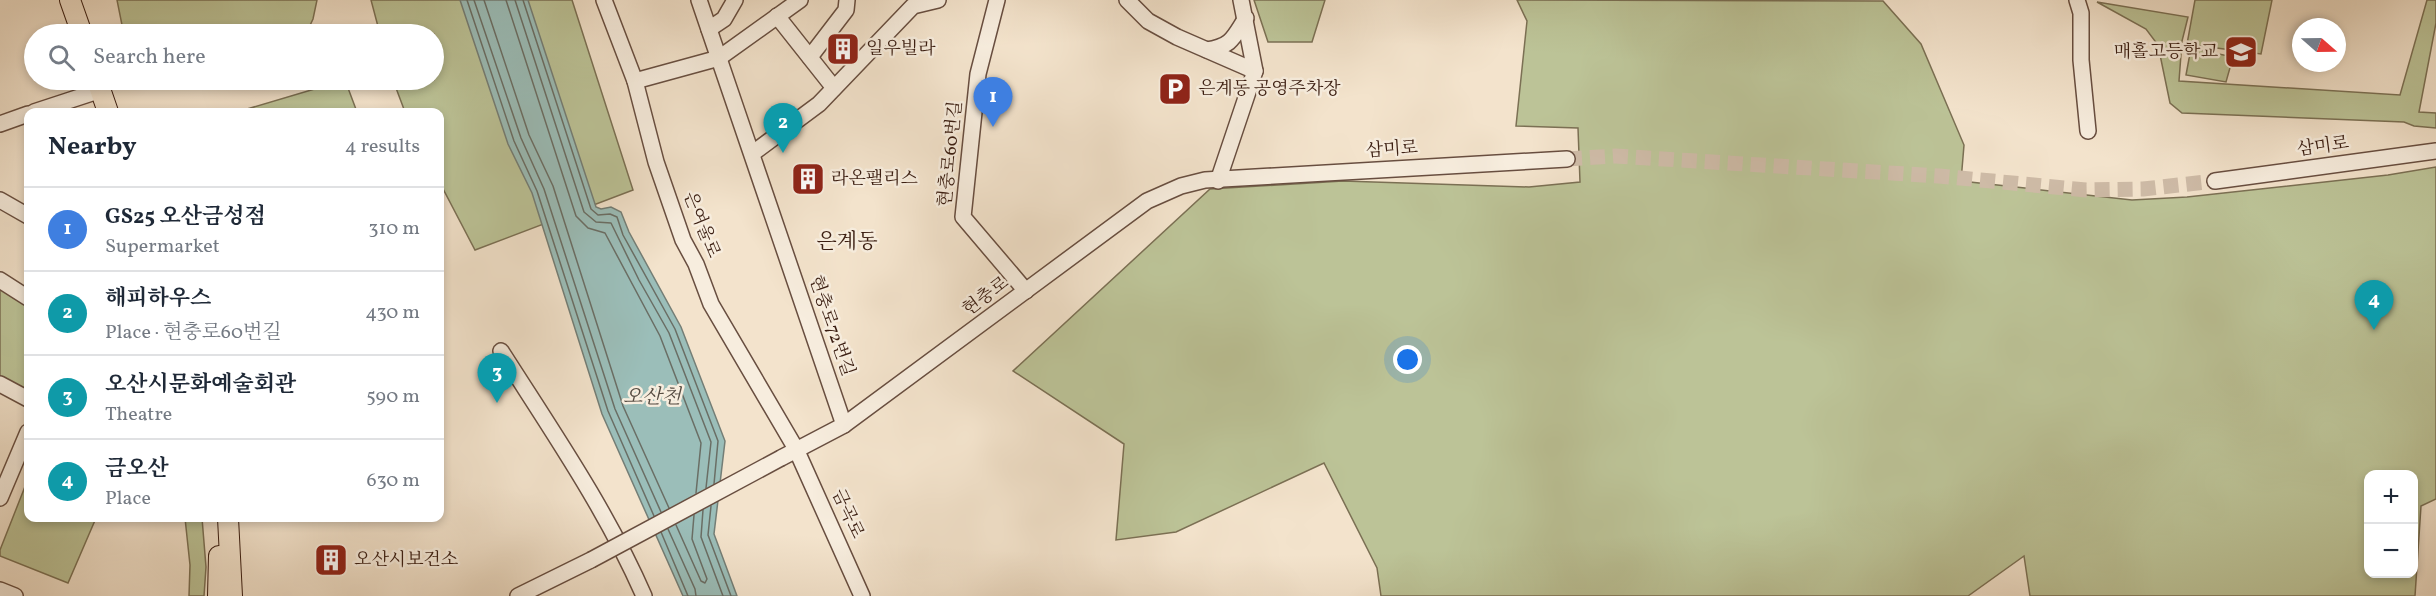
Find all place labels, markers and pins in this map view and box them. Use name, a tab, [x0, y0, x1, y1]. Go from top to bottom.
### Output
building icon: 일우빌라	[825, 31, 861, 67]
school or university icon: 매홀고등학교	[2223, 34, 2259, 70]
place label: 일우빌라	[866, 37, 936, 62]
place label: 매홀고등학교	[2114, 40, 2219, 65]
parking icon: 은계동 공영주차장	[1157, 71, 1193, 107]
place label: 은계동 공영주차장	[1198, 77, 1341, 102]
pin: 1	[974, 78, 1012, 127]
pin: 2	[764, 104, 802, 153]
building icon: 라온팰리스	[790, 161, 826, 197]
place label: 라온팰리스	[831, 167, 919, 192]
pin: 4	[2354, 280, 2394, 330]
pin: 3	[478, 354, 516, 403]
building icon: 오산시보건소	[313, 542, 349, 578]
place label: 오산시보건소	[354, 548, 458, 573]

